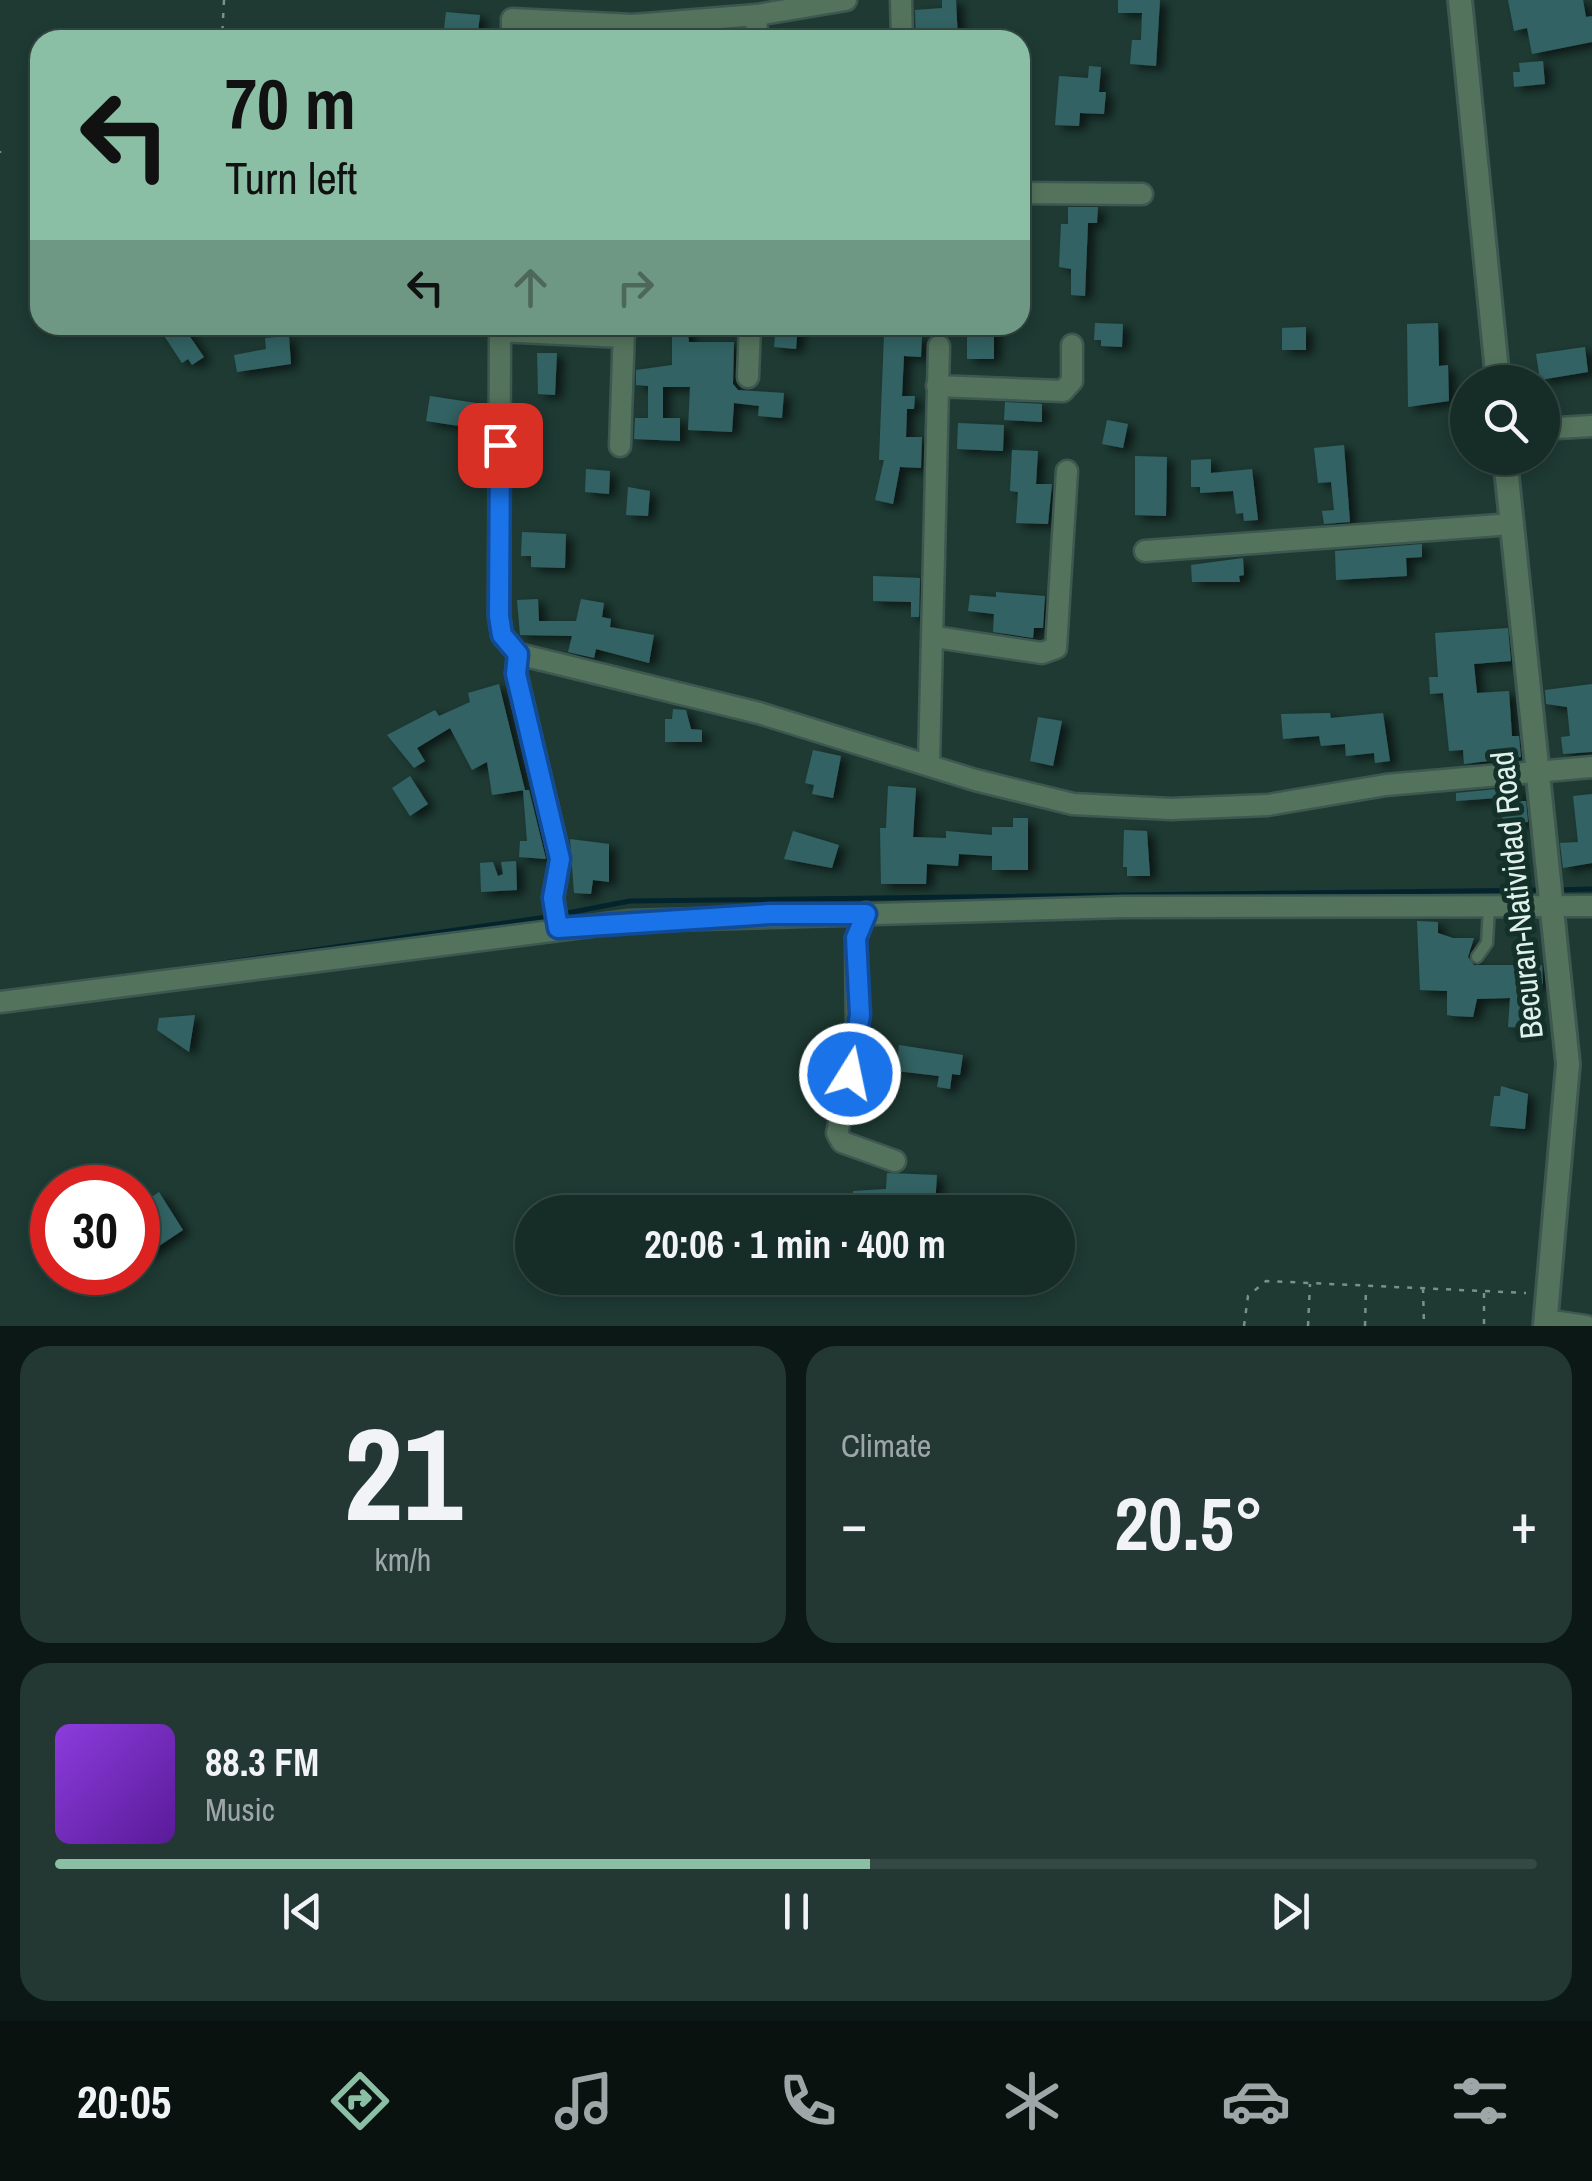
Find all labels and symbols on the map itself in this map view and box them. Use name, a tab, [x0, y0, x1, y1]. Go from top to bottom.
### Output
pin	[458, 403, 543, 488]
street label: Becuran-Natividad Road	[1480, 749, 1553, 1041]
position arrow	[798, 1022, 902, 1126]
speed limit sign: 30	[30, 1165, 160, 1295]

